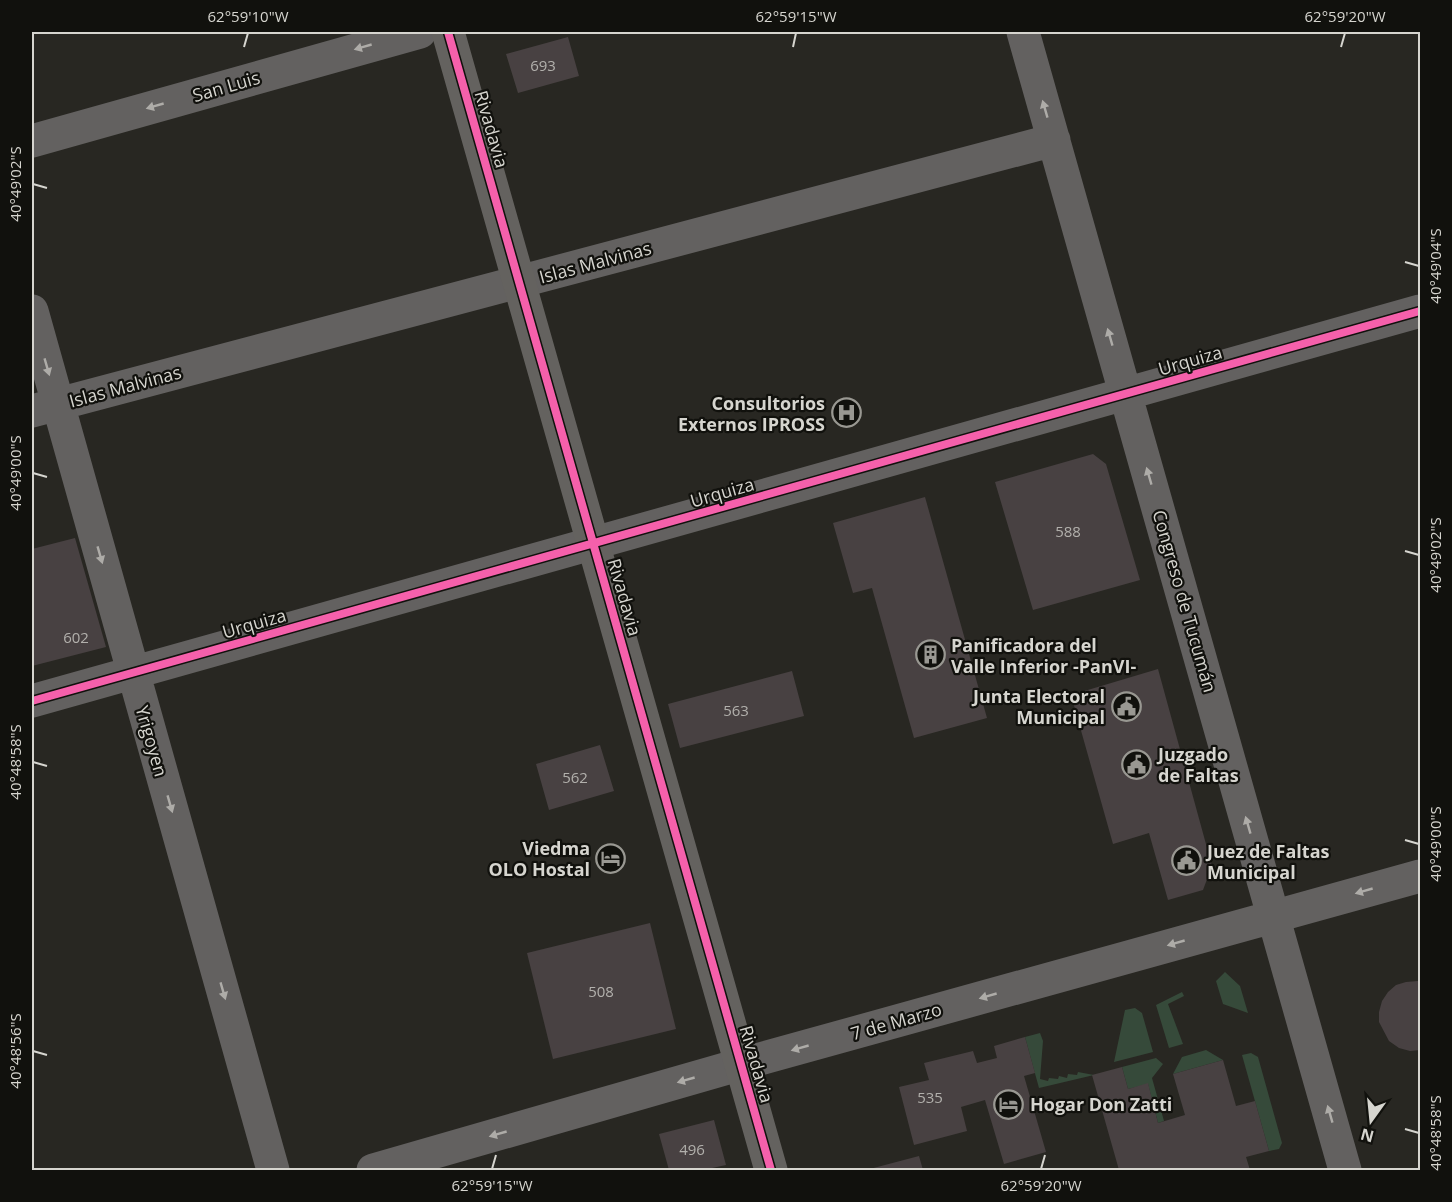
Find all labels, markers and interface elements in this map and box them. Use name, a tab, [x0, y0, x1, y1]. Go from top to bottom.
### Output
text: 62°59'10"W	[208, 6, 289, 26]
text: 62°59'15"W	[756, 6, 837, 26]
text: 62°59'20"W	[1305, 6, 1386, 26]
one-way arrow	[354, 43, 372, 53]
house number: 693	[530, 55, 556, 75]
street label: San Luis	[189, 65, 263, 107]
street label: Rivadavia	[470, 88, 514, 170]
one-way arrow	[1040, 100, 1049, 118]
one-way arrow	[146, 102, 164, 111]
text: 40°49'02"S	[5, 146, 25, 222]
text: 40°49'04"S	[1425, 228, 1445, 304]
street label: Islas Malvinas	[536, 235, 654, 289]
one-way arrow	[1105, 328, 1114, 346]
street label: Urquiza	[1155, 339, 1225, 381]
one-way arrow	[43, 359, 52, 377]
street label: Islas Malvinas	[66, 359, 184, 413]
place label: Consultorios Externos IPROSS	[678, 391, 825, 436]
hospital icon: Consultorios Externos IPROSS	[830, 397, 862, 429]
text: 40°49'00"S	[5, 435, 25, 511]
one-way arrow	[1144, 467, 1153, 485]
street label: Urquiza	[687, 471, 757, 513]
street label: Congreso de Tucumán	[1147, 507, 1223, 695]
text: 40°49'02"S	[1425, 517, 1445, 593]
house number: 588	[1055, 521, 1081, 541]
one-way arrow	[96, 546, 105, 564]
street label: Rivadavia	[603, 556, 647, 638]
street label: Urquiza	[219, 602, 289, 644]
house number: 602	[63, 627, 89, 647]
place label: Panificadora del Valle Inferior -PanVI-	[951, 633, 1136, 678]
building icon: Panificadora del Valle Inferior -PanVI-	[914, 639, 946, 671]
place label: Junta Electoral Municipal	[971, 684, 1105, 729]
public building icon: Junta Electoral Municipal	[1110, 690, 1142, 722]
house number: 563	[723, 700, 749, 720]
street label: Yrigoyen	[130, 703, 174, 779]
text: 40°48'58"S	[5, 724, 25, 800]
place label: Juzgado de Faltas	[1156, 742, 1239, 787]
public building icon: Juzgado de Faltas	[1121, 748, 1153, 780]
house number: 562	[562, 767, 588, 787]
one-way arrow	[166, 795, 175, 813]
text: 40°49'00"S	[1425, 806, 1445, 882]
one-way arrow	[1243, 816, 1252, 834]
place label: Viedma OLO Hostal	[488, 836, 590, 881]
place label: Juez de Faltas Municipal	[1205, 839, 1330, 884]
hotel icon: Viedma OLO Hostal	[595, 842, 627, 874]
public building icon: Juez de Faltas Municipal	[1170, 845, 1202, 877]
one-way arrow	[1355, 887, 1373, 896]
one-way arrow	[1167, 939, 1185, 949]
house number: 508	[588, 981, 614, 1001]
one-way arrow	[218, 982, 228, 1000]
one-way arrow	[979, 991, 997, 1001]
street label: 7 de Marzo	[848, 997, 944, 1045]
text: 40°48'56"S	[5, 1013, 25, 1089]
street label: Rivadavia	[735, 1023, 779, 1105]
one-way arrow	[791, 1044, 809, 1053]
one-way arrow	[677, 1076, 695, 1085]
house number: 535	[917, 1087, 943, 1107]
hotel icon: Hogar Don Zatti	[993, 1088, 1025, 1120]
north arrow	[1341, 1091, 1401, 1151]
place label: Hogar Don Zatti	[1030, 1092, 1172, 1116]
text: 40°48'58"S	[1425, 1095, 1445, 1171]
one-way arrow	[1324, 1105, 1334, 1123]
text: N	[1358, 1123, 1376, 1148]
one-way arrow	[489, 1130, 507, 1139]
house number: 496	[679, 1139, 705, 1159]
text: 62°59'15"W	[452, 1175, 533, 1195]
text: 62°59'20"W	[1001, 1175, 1082, 1195]

